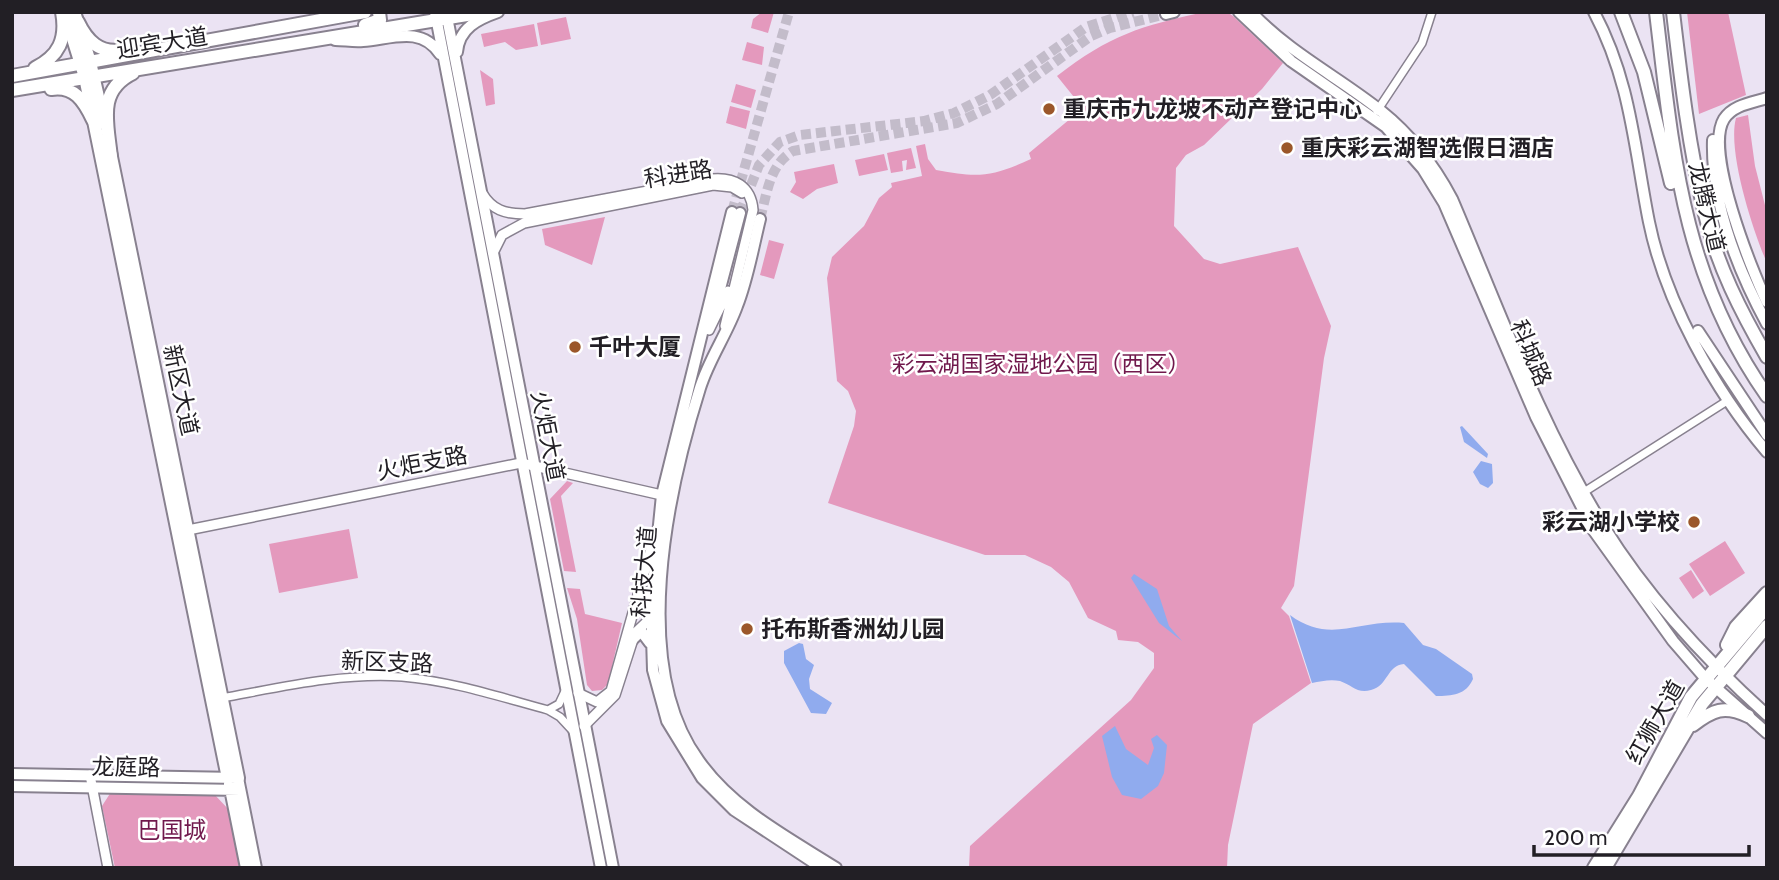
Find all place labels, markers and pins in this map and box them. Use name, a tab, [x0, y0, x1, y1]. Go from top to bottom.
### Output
place label: 重庆市九龙坡不动产登记中心	[1063, 95, 1362, 123]
marker: 重庆市九龙坡不动产登记中心	[1041, 101, 1057, 117]
place label: 重庆彩云湖智选假日酒店	[1301, 134, 1554, 162]
marker: 重庆彩云湖智选假日酒店	[1279, 140, 1295, 156]
place label: 千叶大厦	[589, 333, 681, 361]
marker: 千叶大厦	[567, 339, 583, 355]
place label: 彩云湖小学校	[1542, 508, 1680, 536]
marker: 彩云湖小学校	[1686, 514, 1702, 530]
place label: 托布斯香洲幼儿园	[761, 615, 945, 643]
marker: 托布斯香洲幼儿园	[739, 621, 755, 637]

